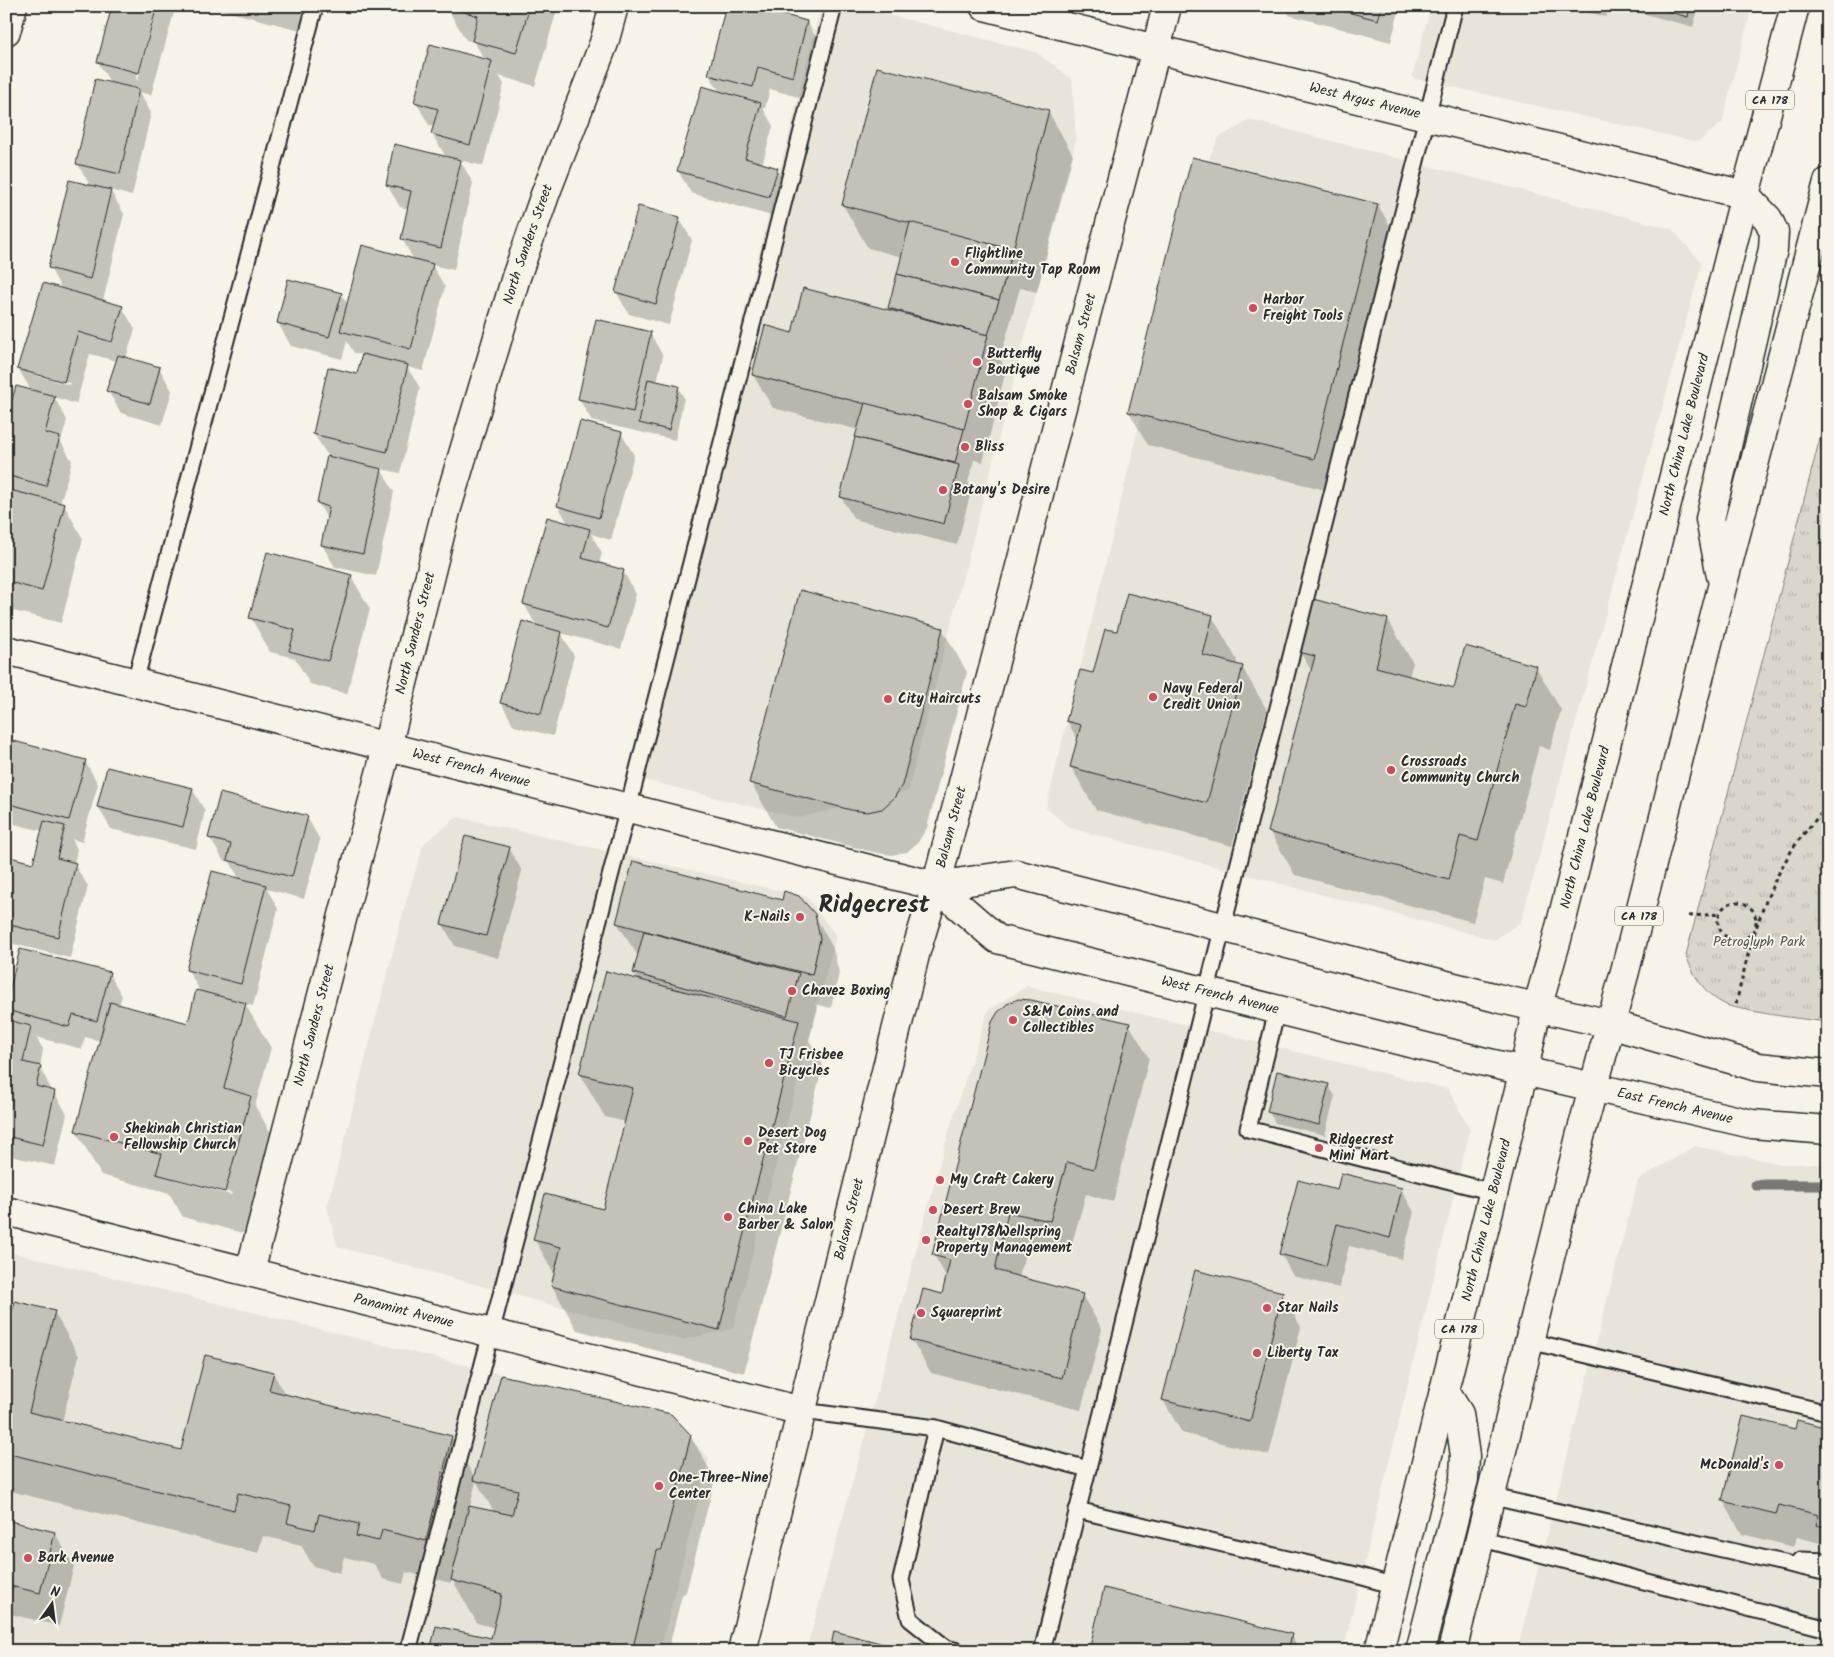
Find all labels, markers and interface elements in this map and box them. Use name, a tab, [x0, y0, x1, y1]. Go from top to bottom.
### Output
street label: West Argus Avenue	[1307, 76, 1423, 125]
road number: CA 178	[1746, 90, 1794, 110]
street label: North Sanders Street	[497, 180, 559, 307]
place label: Flightline Community Tap Room	[965, 243, 1101, 281]
marker: Flightline Community Tap Room	[949, 256, 961, 268]
place label: Harbor Freight Tools	[1263, 289, 1344, 327]
street label: Balsam Street	[1060, 290, 1103, 377]
marker: Harbor Freight Tools	[1247, 302, 1259, 314]
place label: Butterfly Boutique	[987, 343, 1042, 381]
street label: North China Lake Boulevard	[1653, 350, 1716, 518]
marker: Butterfly Boutique	[971, 356, 983, 368]
place label: Balsam Smoke Shop & Cigars	[978, 385, 1068, 423]
marker: Balsam Smoke Shop & Cigars	[962, 398, 974, 410]
place label: Bliss	[975, 436, 1005, 458]
marker: Bliss	[959, 441, 971, 453]
place label: Botany's Desire	[953, 479, 1050, 501]
marker: Botany's Desire	[937, 484, 949, 496]
street label: North Sanders Street	[390, 569, 442, 697]
place label: Navy Federal Credit Union	[1163, 678, 1243, 716]
place label: City Haircuts	[898, 688, 981, 710]
marker: Navy Federal Credit Union	[1147, 691, 1159, 703]
marker: City Haircuts	[882, 693, 894, 705]
street label: West French Avenue	[410, 743, 533, 794]
street label: North China Lake Boulevard	[1554, 743, 1616, 911]
place label: Crossroads Community Church	[1401, 751, 1519, 789]
marker: Crossroads Community Church	[1385, 764, 1397, 776]
street label: Balsam Street	[930, 783, 973, 871]
district label: Ridgecrest	[818, 886, 931, 925]
place label: K-Nails	[744, 906, 790, 928]
road number: CA 178	[1615, 906, 1663, 926]
marker: K-Nails	[794, 911, 806, 923]
park label: Petroglyph Park	[1713, 931, 1805, 953]
street label: North Sanders Street	[288, 961, 341, 1089]
street label: West French Avenue	[1159, 970, 1282, 1021]
place label: Chavez Boxing	[802, 980, 891, 1002]
marker: Chavez Boxing	[786, 985, 798, 997]
place label: S&M Coins and Collectibles	[1023, 1001, 1119, 1039]
marker: S&M Coins and Collectibles	[1007, 1014, 1019, 1026]
place label: TJ Frisbee Bicycles	[779, 1044, 843, 1082]
marker: TJ Frisbee Bicycles	[763, 1057, 775, 1069]
street label: East French Avenue	[1615, 1082, 1736, 1130]
place label: Shekinah Christian Fellowship Church	[124, 1118, 242, 1156]
place label: Desert Dog Pet Store	[758, 1122, 827, 1160]
place label: Ridgecrest Mini Mart	[1329, 1129, 1394, 1167]
marker: Shekinah Christian Fellowship Church	[108, 1131, 120, 1143]
marker: Desert Dog Pet Store	[742, 1135, 754, 1147]
street label: North China Lake Boulevard	[1456, 1136, 1518, 1304]
marker: Ridgecrest Mini Mart	[1313, 1142, 1325, 1154]
place label: My Craft Cakery	[950, 1169, 1054, 1191]
marker: My Craft Cakery	[934, 1174, 946, 1186]
street label: Balsam Street	[829, 1175, 870, 1262]
place label: China Lake Barber & Salon	[738, 1198, 834, 1236]
place label: Desert Brew	[943, 1199, 1021, 1221]
marker: Desert Brew	[927, 1204, 939, 1216]
marker: China Lake Barber & Salon	[722, 1211, 734, 1223]
place label: Realty178/Wellspring Property Management	[936, 1221, 1073, 1259]
marker: Realty178/Wellspring Property Management	[920, 1234, 932, 1246]
street label: Panamint Avenue	[351, 1288, 457, 1334]
place label: Star Nails	[1277, 1297, 1339, 1319]
place label: Squareprint	[931, 1302, 1003, 1324]
marker: Star Nails	[1261, 1302, 1273, 1314]
marker: Squareprint	[915, 1307, 927, 1319]
road number: CA 178	[1435, 1320, 1483, 1338]
place label: Liberty Tax	[1267, 1342, 1339, 1364]
marker: Liberty Tax	[1251, 1347, 1263, 1359]
place label: McDonald's	[1700, 1454, 1769, 1476]
marker: McDonald's	[1773, 1459, 1785, 1471]
place label: One-Three-Nine Center	[669, 1467, 769, 1505]
marker: One-Three-Nine Center	[653, 1480, 665, 1492]
place label: Bark Avenue	[38, 1547, 114, 1569]
marker: Bark Avenue	[22, 1552, 34, 1564]
north arrow	[28, 1580, 78, 1630]
text: N	[48, 1581, 62, 1604]

